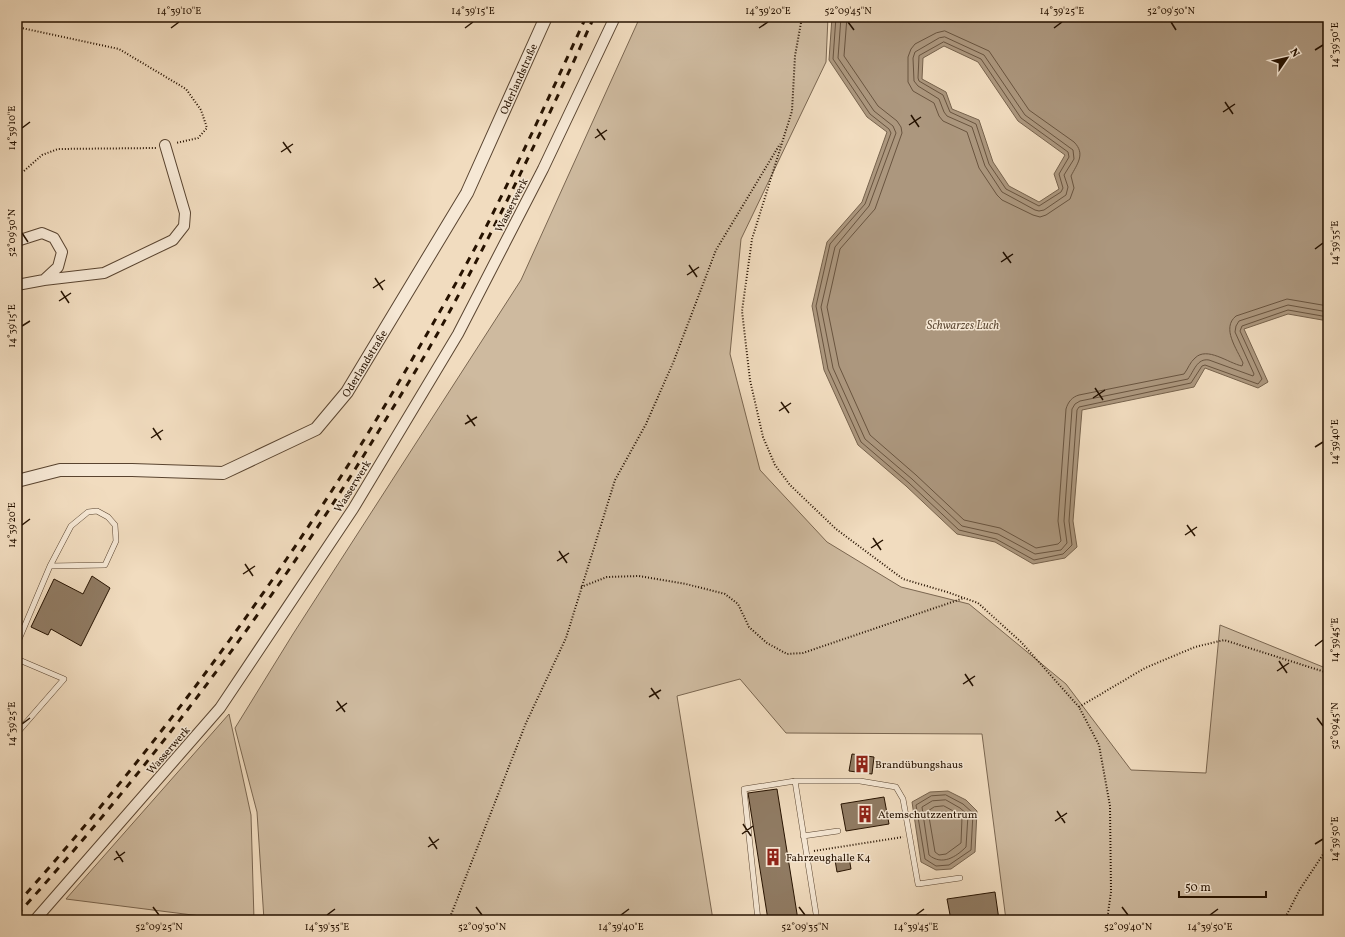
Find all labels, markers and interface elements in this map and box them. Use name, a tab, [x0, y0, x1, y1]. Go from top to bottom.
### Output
text: 14°39'10"E	[157, 4, 201, 18]
text: 14°39'15"E	[451, 4, 495, 18]
text: 14°39'20"E	[745, 4, 791, 18]
text: 52°09'45"N	[824, 4, 872, 18]
text: 14°39'25"E	[1040, 4, 1084, 18]
text: 52°09'50"N	[1147, 4, 1196, 18]
text: 14°39'30"E	[1328, 22, 1342, 68]
north arrow	[1267, 38, 1307, 78]
street label: Oderlandstraße	[497, 42, 542, 117]
text: N	[1286, 46, 1303, 61]
text: 14°39'10"E	[5, 106, 19, 150]
street label: Wasserwerk	[492, 176, 532, 235]
text: 52°09'30"N	[5, 208, 19, 257]
text: 14°39'35"E	[1328, 221, 1342, 265]
text: 14°39'15"E	[5, 304, 19, 348]
water label: Schwarzes Luch	[927, 318, 999, 334]
street label: Oderlandstraße	[339, 328, 392, 401]
text: 14°39'40"E	[1328, 419, 1342, 465]
street label: Wasserwerk	[331, 458, 375, 516]
text: 14°39'20"E	[5, 502, 19, 548]
text: 14°39'45"E	[1328, 618, 1342, 662]
text: 14°39'25"E	[5, 702, 19, 746]
text: 52°09'45"N	[1328, 702, 1342, 750]
street label: Wasserwerk	[144, 724, 194, 778]
building icon: Brandübungshaus	[852, 754, 872, 774]
place label: Brandübungshaus	[875, 758, 963, 773]
building icon: Atemschutzzentrum	[855, 804, 875, 824]
place label: Atemschutzzentrum	[878, 808, 978, 823]
text: 14°39'50"E	[1328, 816, 1342, 862]
building icon: Fahrzeughalle K4	[763, 847, 783, 867]
place label: Fahrzeughalle K4	[786, 851, 871, 866]
scale bar	[1179, 873, 1266, 899]
text: 50 m	[1185, 880, 1211, 896]
text: 52°09'25"N	[135, 920, 183, 934]
text: 14°39'35"E	[305, 920, 349, 934]
text: 52°09'30"N	[458, 920, 507, 934]
text: 14°39'40"E	[598, 920, 644, 934]
text: 52°09'35"N	[781, 920, 829, 934]
text: 14°39'45"E	[894, 920, 938, 934]
text: 52°09'40"N	[1104, 920, 1153, 934]
text: 14°39'50"E	[1187, 920, 1233, 934]

